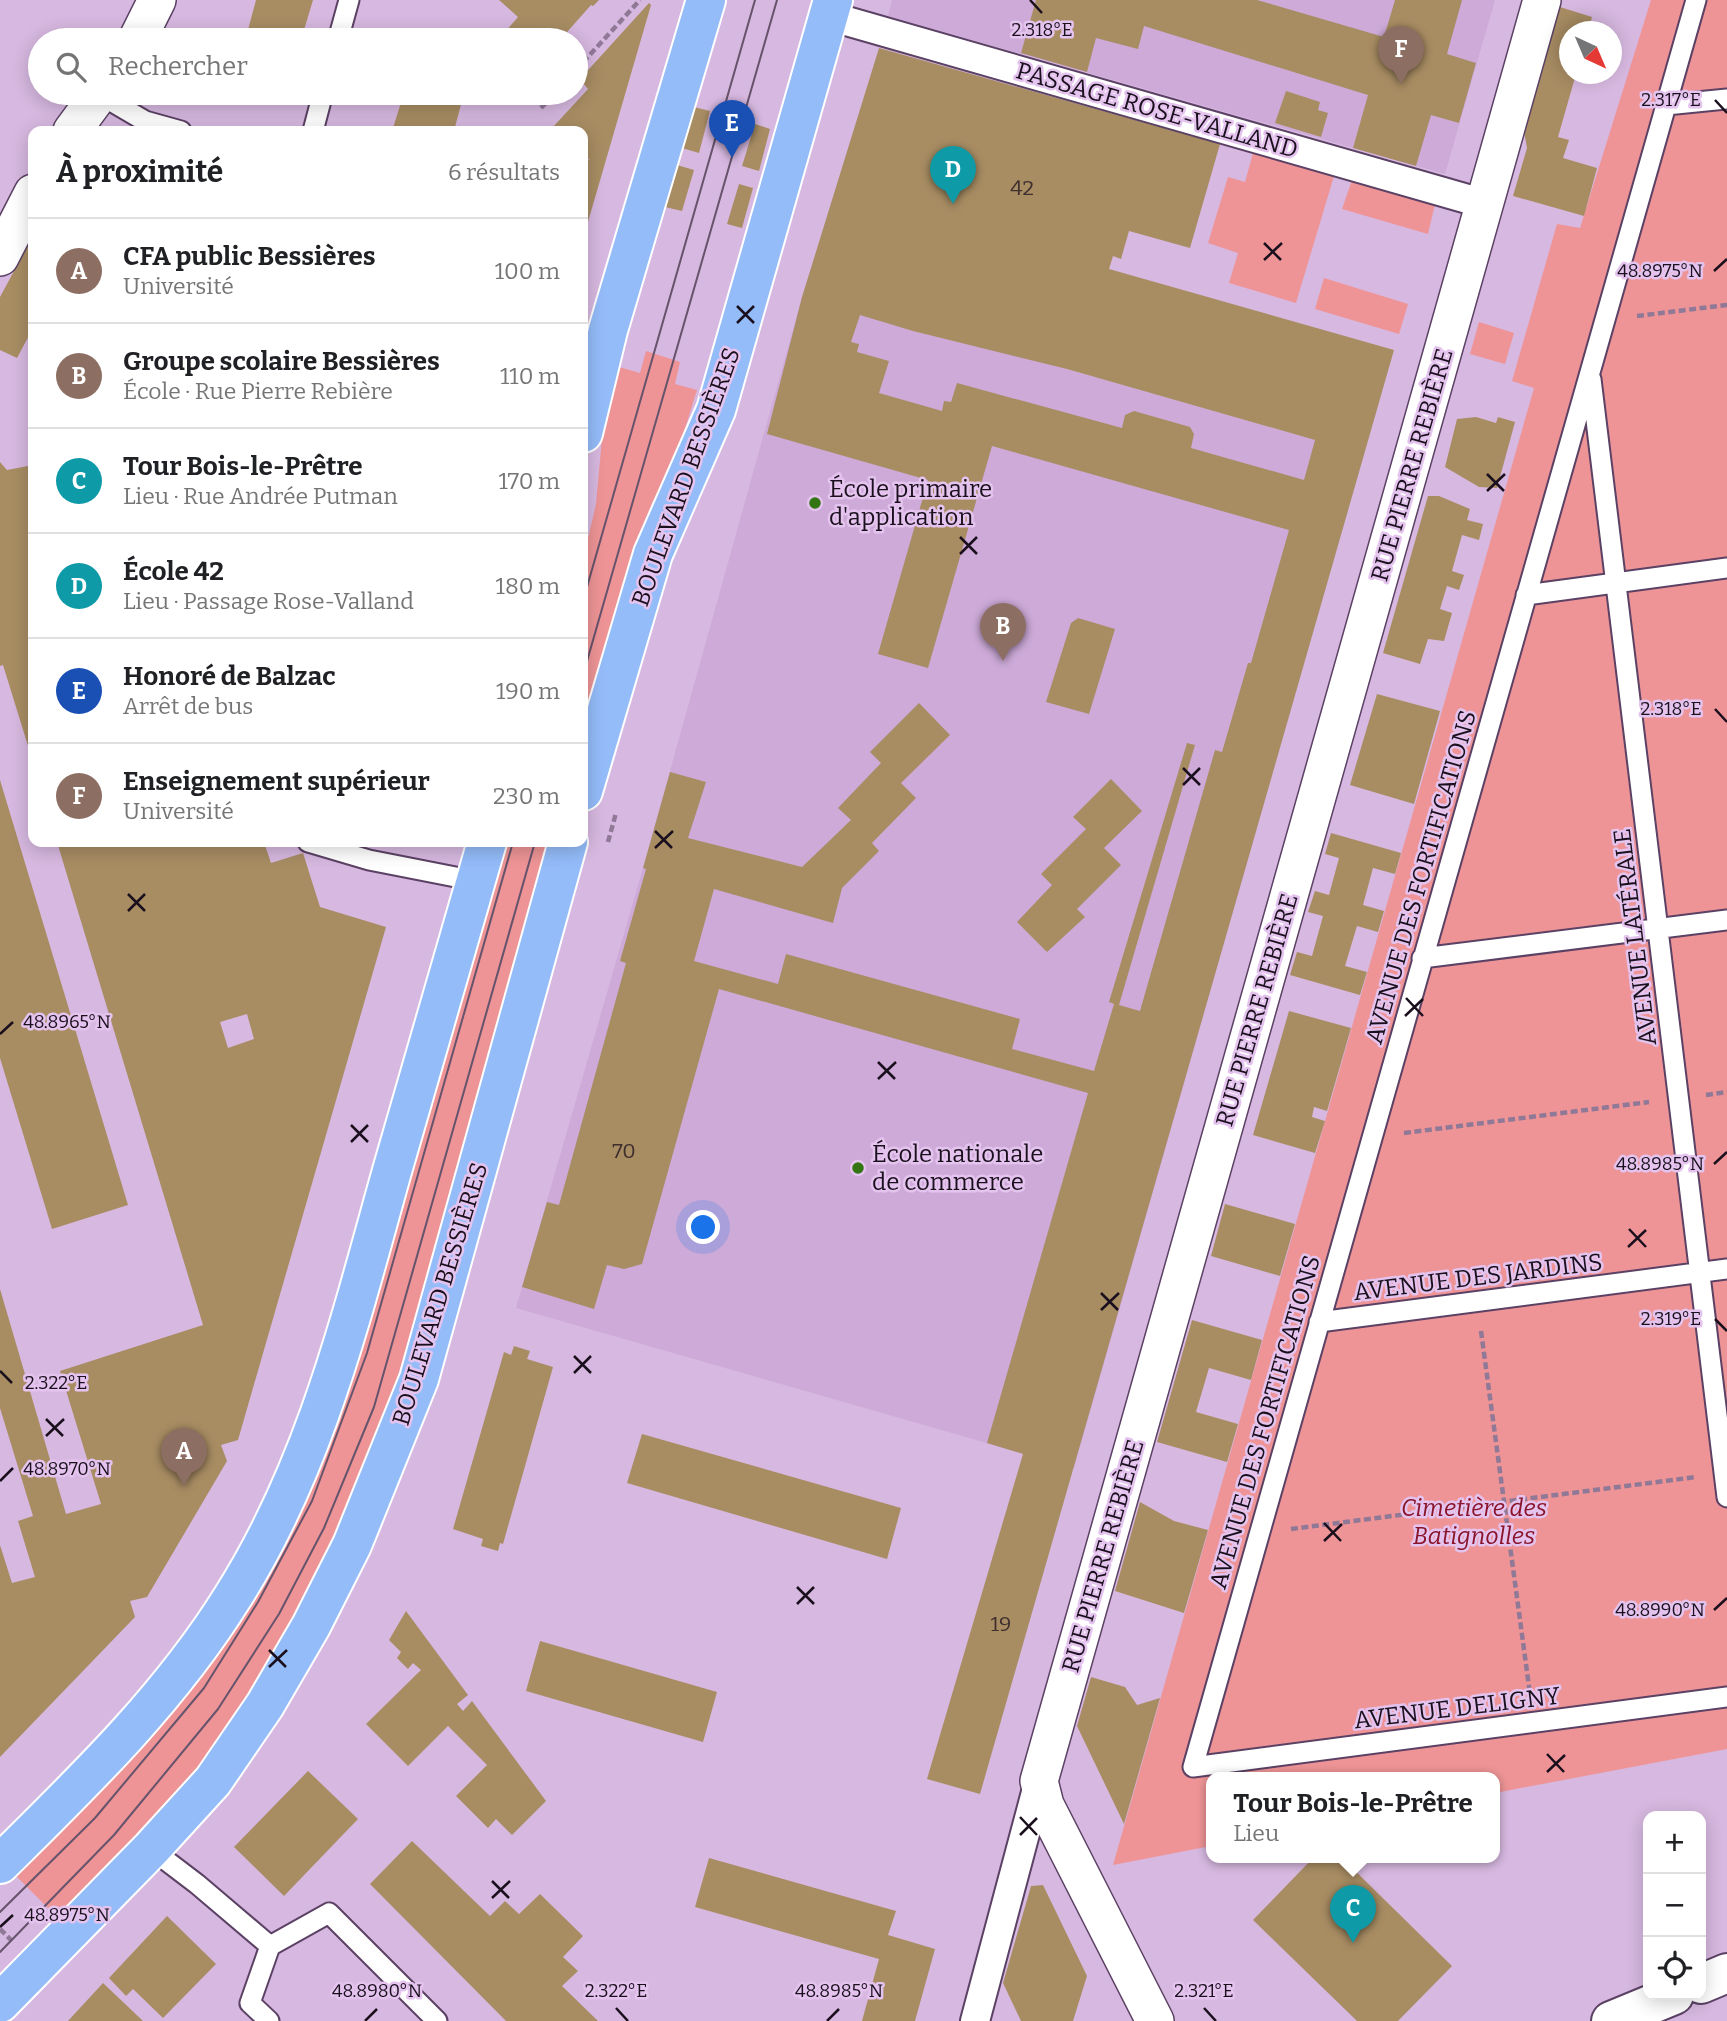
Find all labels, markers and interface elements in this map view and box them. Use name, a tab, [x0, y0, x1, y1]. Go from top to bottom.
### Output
text: 2.318°E	[1011, 19, 1073, 41]
north arrow	[1559, 21, 1622, 84]
pin: F	[1378, 26, 1424, 84]
search box	[28, 28, 588, 105]
icon: search	[52, 48, 90, 86]
text: Rechercher	[108, 51, 248, 82]
street label: PASSAGE ROSE-VALLAND	[1013, 56, 1301, 164]
text: 2.317°E	[1641, 89, 1701, 111]
pin: E	[709, 100, 755, 158]
pin: D	[930, 146, 976, 204]
text: À proximité	[56, 154, 223, 190]
text: 6 résultats	[448, 158, 560, 186]
house number: 42	[1010, 175, 1034, 201]
text: CFA public Bessières	[123, 241, 376, 272]
text: A	[71, 257, 87, 285]
text: 100 m	[495, 257, 560, 285]
text: 48.8975°N	[1617, 260, 1703, 282]
text: Université	[123, 272, 234, 300]
street label: BOULEVARD BESSIÈRES	[625, 343, 746, 610]
street label: RUE PIERRE REBIÈRE	[1364, 345, 1459, 585]
text: Groupe scolaire Bessières	[123, 346, 440, 377]
text: B	[72, 362, 86, 390]
text: 110 m	[500, 362, 560, 390]
text: École · Rue Pierre Rebière	[123, 377, 393, 405]
text: Tour Bois-le-Prêtre	[123, 451, 363, 482]
text: C	[72, 467, 86, 495]
text: 170 m	[498, 467, 560, 495]
place label: École primaire d'application	[829, 474, 992, 531]
text: Lieu · Rue Andrée Putman	[123, 482, 398, 510]
marker: École primaire d'application	[807, 495, 823, 511]
text: École 42	[123, 556, 224, 587]
text: D	[71, 572, 87, 600]
text: 180 m	[496, 572, 560, 600]
text: Lieu · Passage Rose-Valland	[123, 587, 414, 615]
pin: B	[980, 603, 1026, 661]
text: Honoré de Balzac	[123, 661, 336, 692]
text: E	[72, 677, 86, 705]
text: 190 m	[496, 677, 560, 705]
text: Arrêt de bus	[123, 692, 253, 720]
text: 2.318°E	[1640, 698, 1702, 720]
street label: AVENUE DES FORTIFICATIONS	[1360, 707, 1482, 1047]
text: Enseignement supérieur	[123, 766, 430, 797]
text: F	[73, 782, 85, 810]
text: 230 m	[493, 782, 560, 810]
text: Université	[123, 797, 234, 825]
street label: AVENUE LATÉRALE	[1607, 827, 1662, 1047]
street label: RUE PIERRE REBIÈRE	[1209, 890, 1304, 1130]
text: 48.8965°N	[23, 1011, 111, 1033]
house number: 70	[612, 1138, 636, 1164]
place label: École nationale de commerce	[872, 1139, 1043, 1196]
text: 48.8985°N	[1616, 1153, 1704, 1175]
street label: BOULEVARD BESSIÈRES	[386, 1159, 493, 1429]
marker: École nationale de commerce	[850, 1160, 866, 1176]
your location	[686, 1210, 720, 1244]
street label: AVENUE DES JARDINS	[1352, 1248, 1604, 1306]
street label: AVENUE DES FORTIFICATIONS	[1204, 1252, 1326, 1592]
text: 2.319°E	[1641, 1308, 1701, 1330]
text: 2.322°E	[25, 1372, 87, 1394]
pin: A	[161, 1428, 207, 1486]
street label: RUE PIERRE REBIÈRE	[1055, 1436, 1150, 1676]
text: 48.8970°N	[23, 1458, 111, 1480]
park label: Cimetière des Batignolles	[1401, 1494, 1547, 1550]
text: 48.8990°N	[1615, 1599, 1705, 1621]
house number: 19	[991, 1611, 1011, 1637]
street label: AVENUE DELIGNY	[1352, 1681, 1562, 1735]
popup	[1206, 1772, 1500, 1863]
text: Tour Bois-le-Prêtre	[1233, 1788, 1473, 1819]
map controls	[1643, 1811, 1706, 2000]
button: +	[1643, 1811, 1706, 1874]
text: Lieu	[1233, 1819, 1279, 1847]
button: −	[1643, 1874, 1706, 1937]
pin: C	[1330, 1885, 1376, 1943]
text: 48.8975°N	[24, 1904, 110, 1926]
button: locate	[1643, 1937, 1706, 2000]
text: 48.8980°N	[332, 1980, 422, 2002]
text: 2.322°E	[585, 1980, 647, 2002]
text: 48.8985°N	[795, 1980, 883, 2002]
text: 2.321°E	[1174, 1980, 1234, 2002]

